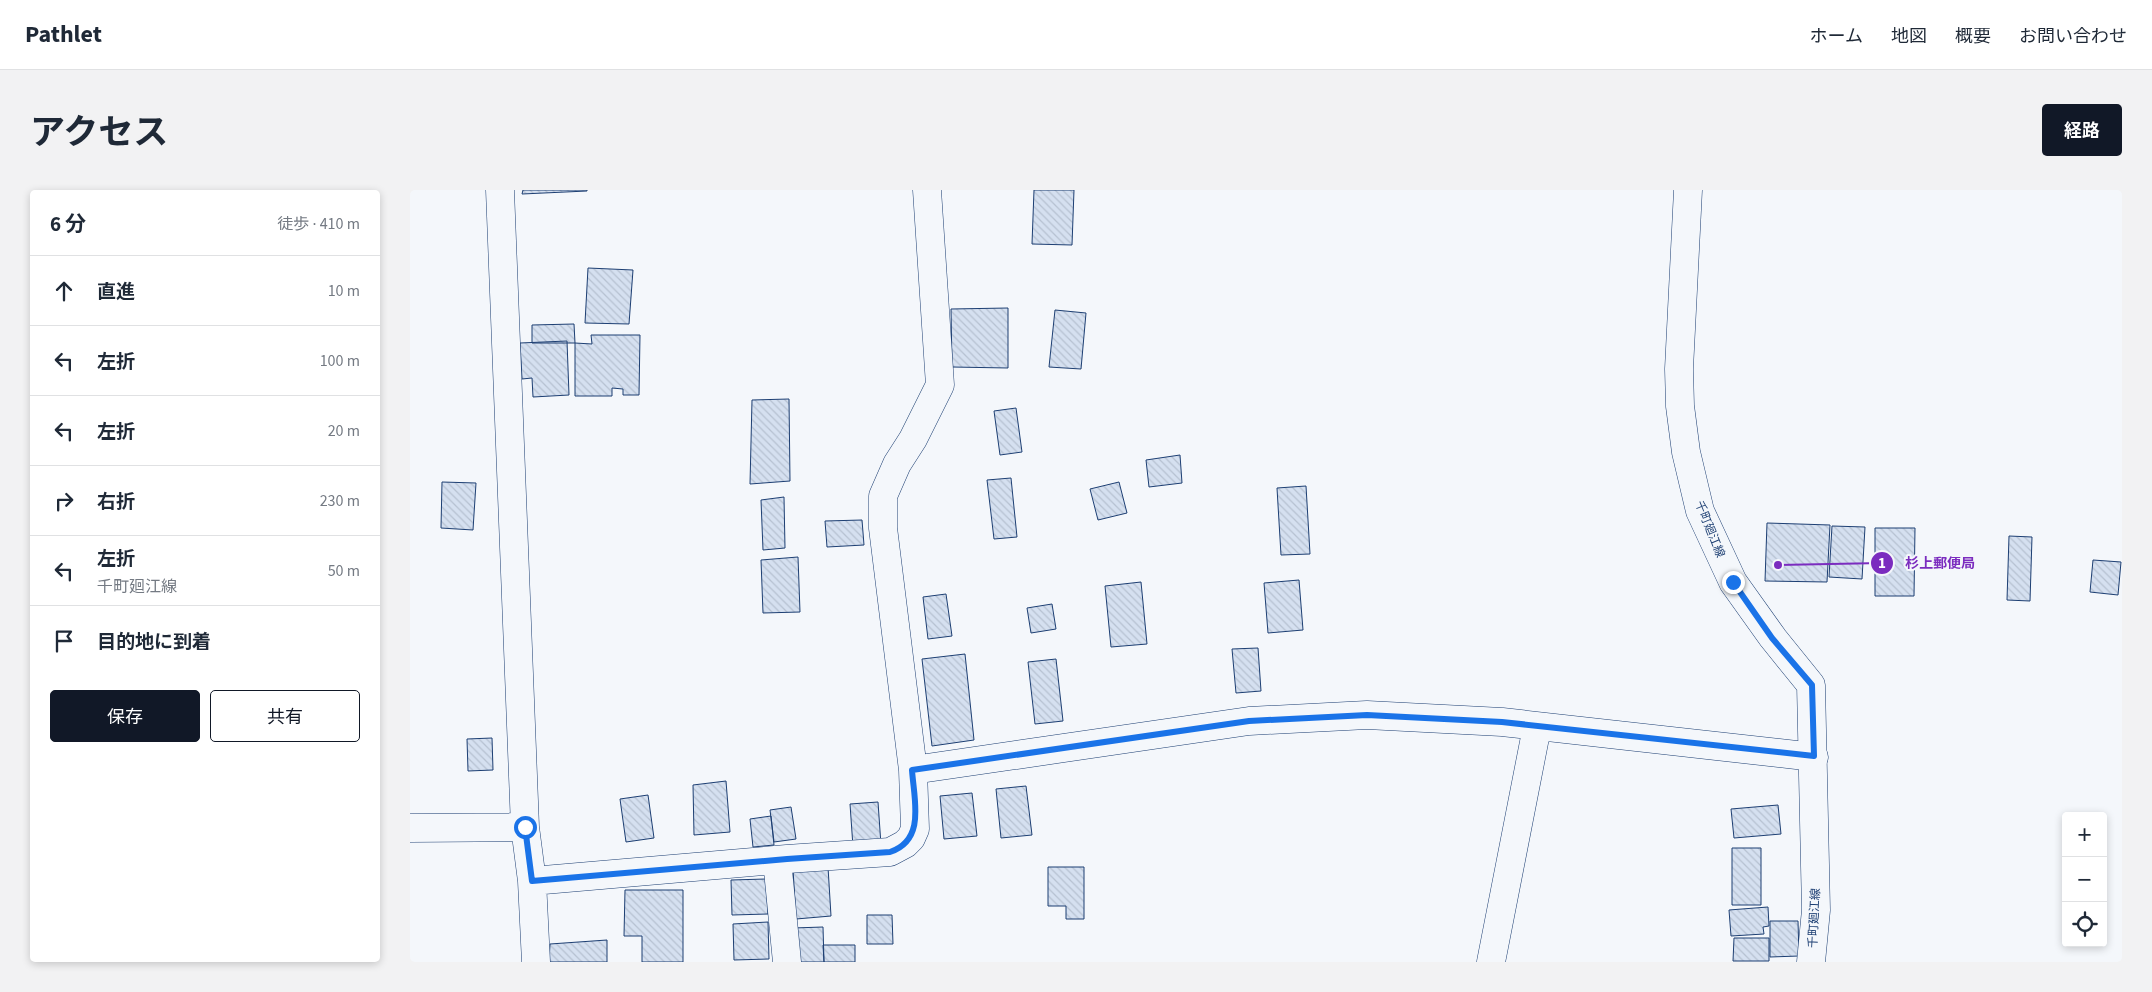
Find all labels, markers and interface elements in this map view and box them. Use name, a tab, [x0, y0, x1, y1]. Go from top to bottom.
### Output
text: Pathlet	[25, 17, 102, 52]
text: ホーム	[1810, 24, 1863, 49]
text: 地図	[1891, 24, 1927, 49]
text: 概要	[1955, 24, 1991, 49]
text: お問い合わせ	[2019, 24, 2127, 49]
button: 経路	[2042, 104, 2122, 156]
text: アクセス	[30, 108, 168, 158]
text: 6 分	[50, 209, 86, 239]
text: 徒歩 · 410 m	[277, 213, 360, 235]
icon: ahead	[50, 277, 78, 305]
text: 直進	[97, 279, 135, 306]
text: 10 m	[328, 280, 360, 302]
icon: left	[50, 347, 78, 375]
text: 左折	[97, 349, 135, 376]
text: 100 m	[320, 350, 360, 372]
icon: left	[50, 417, 78, 445]
text: 左折	[97, 419, 135, 446]
text: 20 m	[328, 420, 360, 442]
icon: right	[50, 487, 78, 515]
text: 右折	[97, 489, 135, 516]
text: 230 m	[320, 490, 360, 512]
street label: 千町廻江線	[1690, 498, 1729, 560]
text: 左折	[97, 546, 135, 573]
callout: 杉上郵便局	[1870, 549, 1985, 578]
text: 1	[1878, 553, 1886, 574]
text: 杉上郵便局	[1905, 554, 1975, 574]
icon: left	[50, 557, 78, 585]
text: 50 m	[328, 560, 360, 582]
route end	[1722, 571, 1745, 594]
text: 千町廻江線	[97, 576, 177, 598]
icon: arrive	[50, 627, 78, 655]
text: 目的地に到着	[97, 629, 211, 656]
button: 保存	[50, 690, 200, 742]
button: 共有	[210, 690, 360, 742]
map controls	[2062, 812, 2107, 947]
button: +	[2062, 812, 2107, 857]
route start	[514, 816, 537, 839]
button: −	[2062, 857, 2107, 902]
street label: 千町廻江線	[1804, 888, 1825, 948]
button: locate	[2062, 902, 2107, 947]

